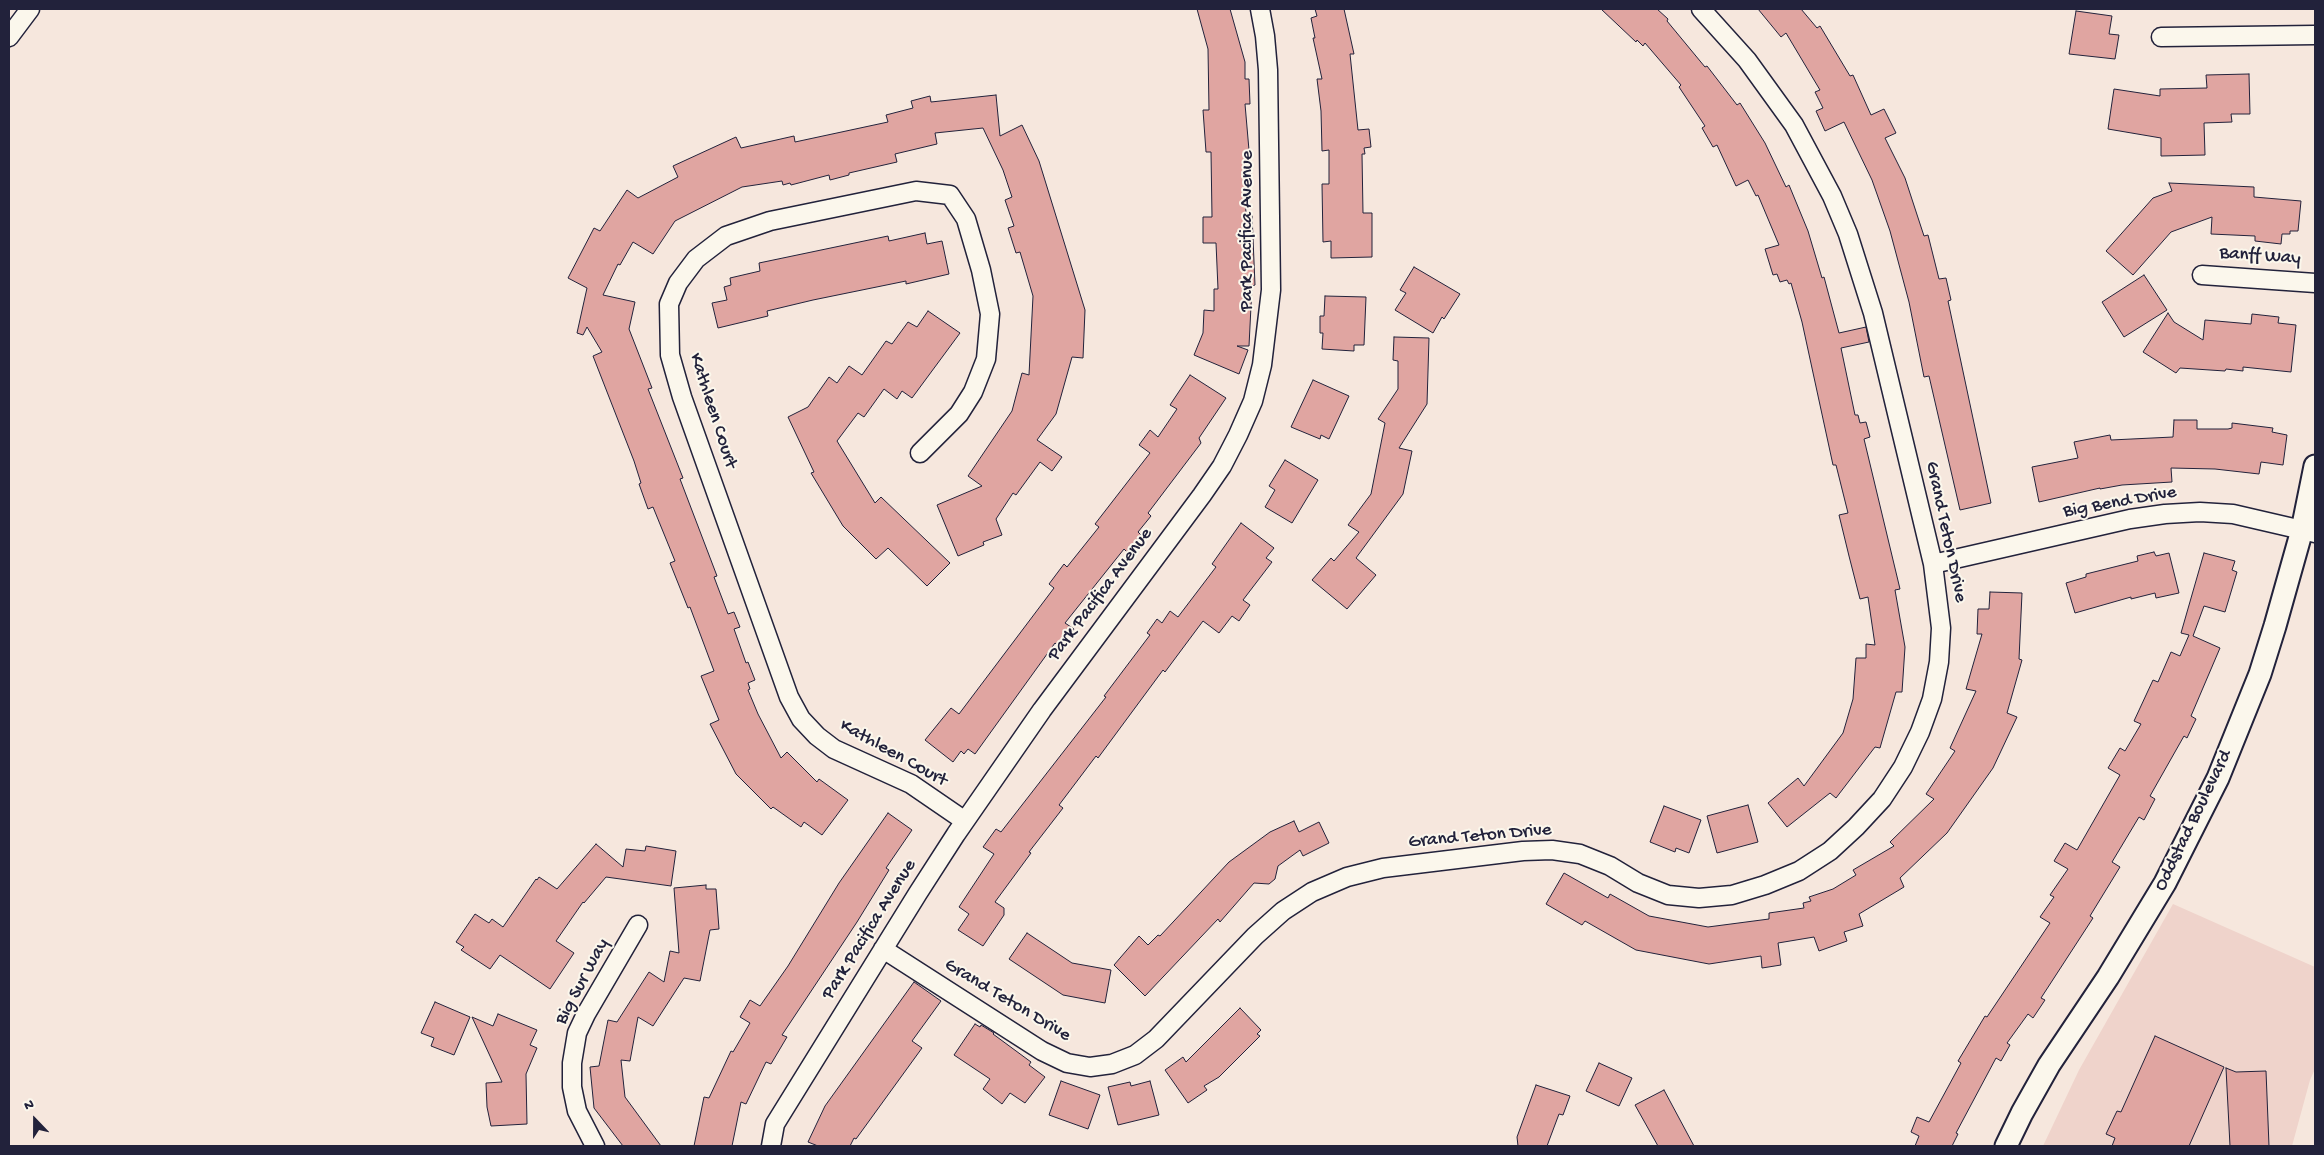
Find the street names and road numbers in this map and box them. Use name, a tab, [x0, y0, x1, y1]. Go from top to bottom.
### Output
street label: Park Pacifica Avenue	[1237, 151, 1259, 311]
street label: Banff Way	[2219, 243, 2301, 271]
street label: Kathleen Court	[683, 350, 741, 472]
street label: Grand Teton Drive	[1919, 459, 1971, 605]
street label: Big Bend Drive	[2062, 482, 2178, 524]
street label: Park Pacifica Avenue	[1043, 524, 1159, 666]
street label: Kathleen Court	[835, 715, 951, 793]
street label: Oddstad Boulevard	[2150, 747, 2238, 895]
street label: Grand Teton Drive	[1407, 819, 1553, 855]
street label: Park Pacifica Avenue	[818, 856, 922, 1004]
street label: Big Sur Way	[551, 935, 615, 1029]
street label: Grand Teton Drive	[940, 954, 1074, 1048]

